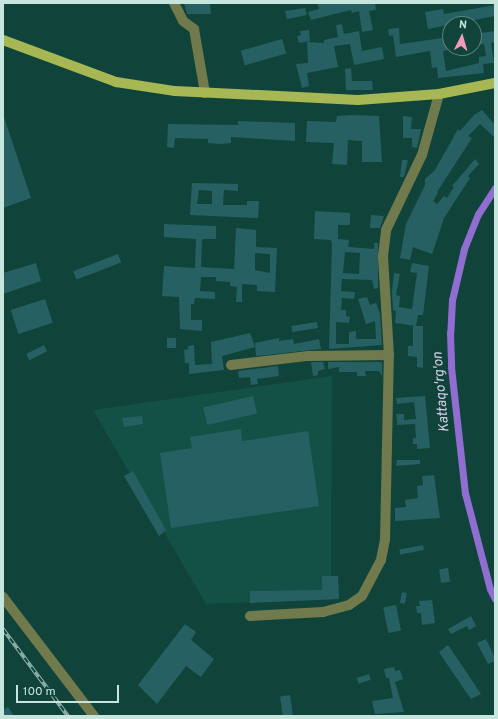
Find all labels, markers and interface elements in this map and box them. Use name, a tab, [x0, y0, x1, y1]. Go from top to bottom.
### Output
north arrow	[442, 16, 482, 56]
text: N	[458, 18, 468, 32]
water label: Kattaqo'rg'on	[430, 351, 454, 433]
scale bar	[18, 677, 121, 703]
text: 100 m	[23, 684, 56, 700]

